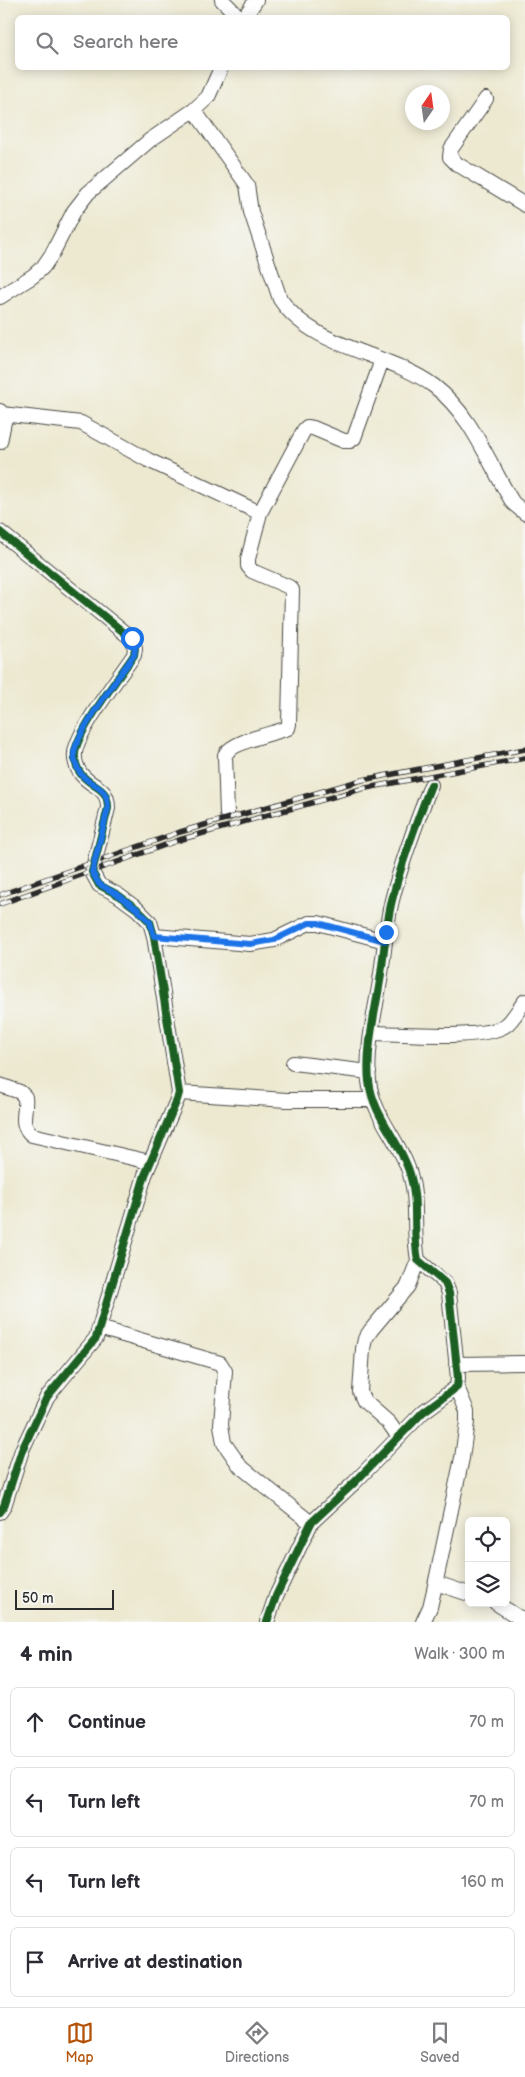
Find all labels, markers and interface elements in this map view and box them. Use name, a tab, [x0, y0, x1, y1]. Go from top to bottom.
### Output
search box	[15, 15, 510, 70]
icon: search	[33, 29, 61, 57]
text: Search here	[73, 31, 178, 54]
north arrow	[405, 85, 450, 130]
route start	[121, 627, 144, 650]
route end	[375, 921, 398, 944]
map controls	[465, 1517, 510, 1607]
button: locate	[465, 1517, 510, 1562]
button: layers	[465, 1562, 510, 1607]
scale bar	[15, 1587, 114, 1610]
text: 50 m	[22, 1590, 54, 1607]
text: 4 min	[20, 1642, 73, 1667]
text: Walk · 300 m	[414, 1645, 505, 1664]
icon: ahead	[21, 1708, 49, 1736]
text: Continue	[68, 1711, 146, 1734]
text: 70 m	[469, 1713, 504, 1732]
icon: left	[21, 1788, 49, 1816]
text: Turn left	[68, 1791, 140, 1814]
text: 70 m	[469, 1793, 504, 1812]
icon: left	[21, 1868, 49, 1896]
text: Turn left	[68, 1871, 140, 1894]
text: 160 m	[461, 1873, 504, 1892]
icon: arrive	[21, 1948, 49, 1976]
text: Arrive at destination	[68, 1951, 243, 1974]
tab: Map	[66, 2019, 94, 2066]
tab: Directions	[225, 2019, 289, 2066]
tab: Saved	[420, 2019, 459, 2066]

